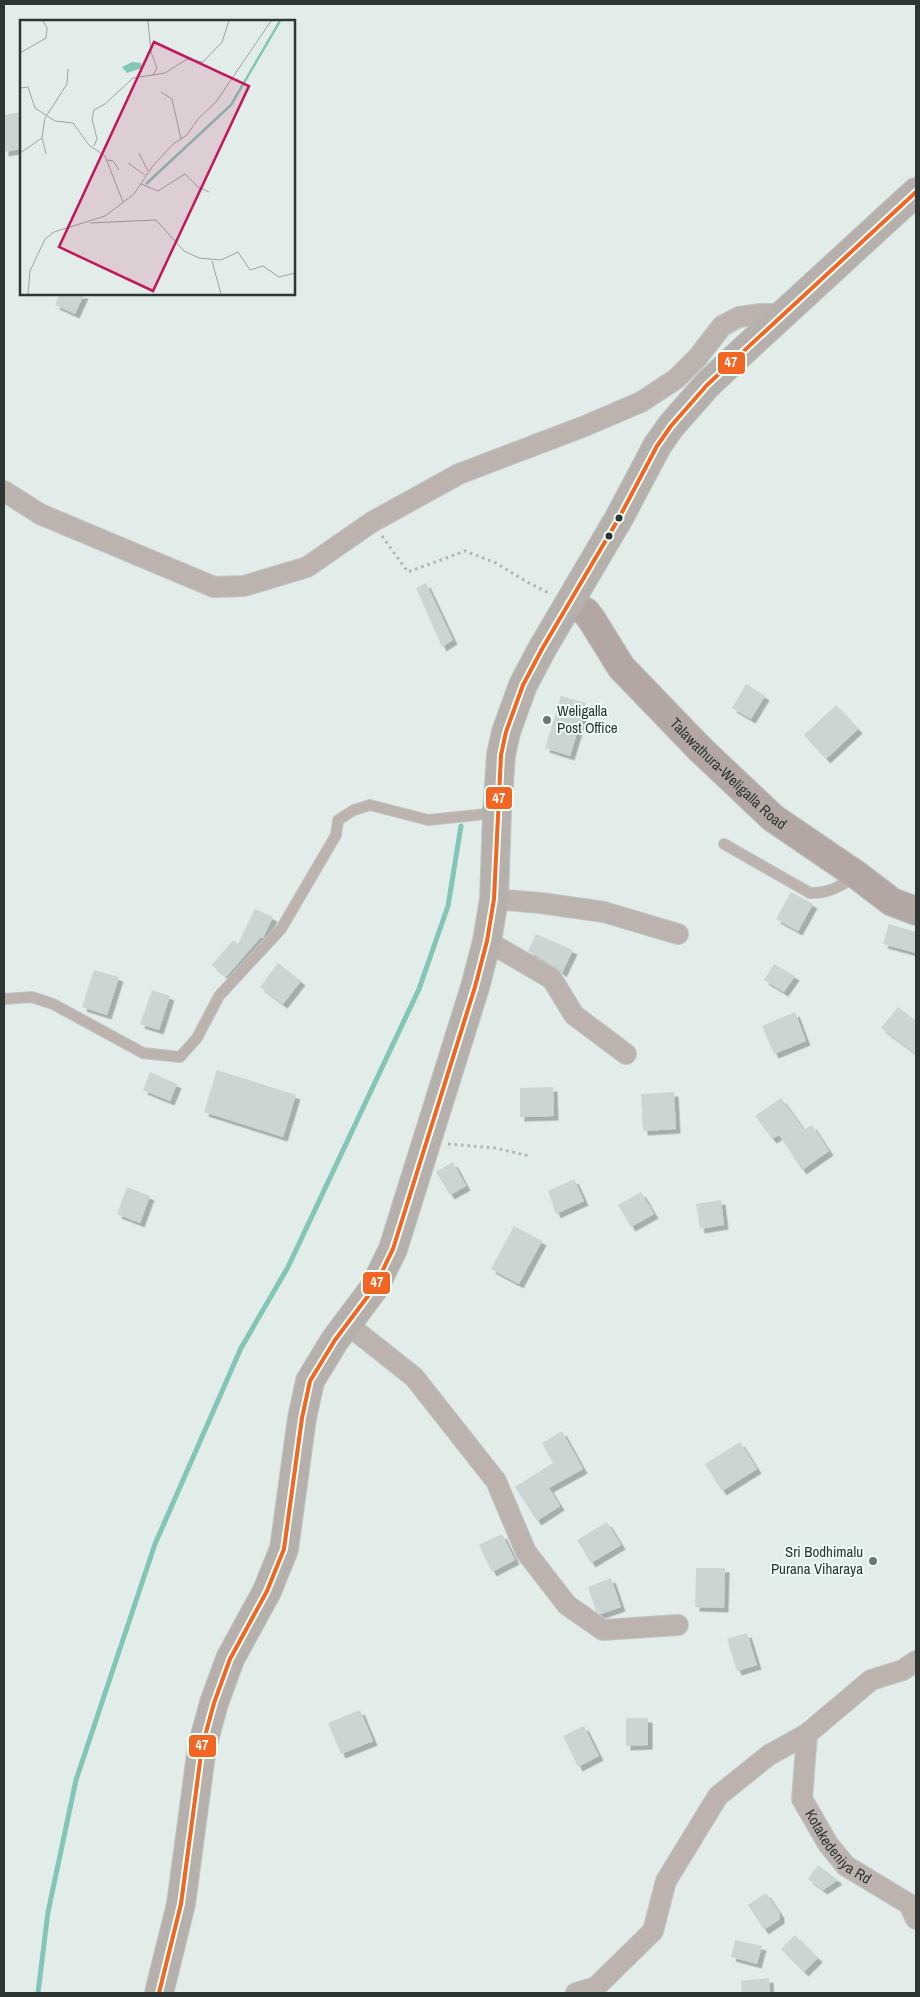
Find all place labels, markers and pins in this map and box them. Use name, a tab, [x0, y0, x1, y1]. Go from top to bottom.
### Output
unlabelled marker	[614, 513, 624, 523]
unlabelled marker	[604, 531, 614, 541]
place label: Weligalla Post Office	[557, 700, 618, 738]
marker: Weligalla Post Office	[541, 714, 553, 726]
place label: Sri Bodhimalu Purana Viharaya	[771, 1541, 863, 1579]
marker: Sri Bodhimalu Purana Viharaya	[867, 1555, 879, 1567]

